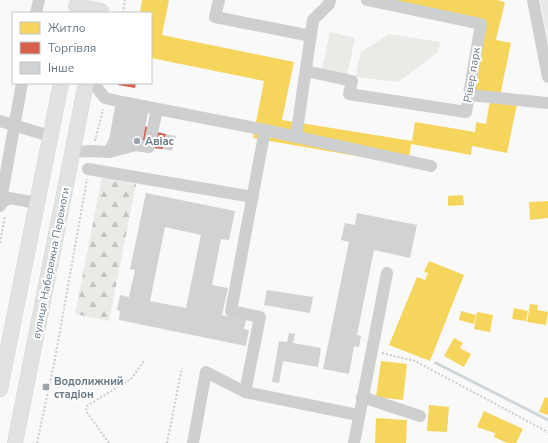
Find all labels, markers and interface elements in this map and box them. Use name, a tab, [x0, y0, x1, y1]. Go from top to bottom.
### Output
legend	[12, 12, 152, 84]
text: Житло	[48, 20, 86, 36]
text: Торгівля	[48, 40, 96, 56]
street label: Рівер парк	[460, 46, 484, 104]
text: Інше	[48, 60, 74, 76]
place label: Авіас	[145, 134, 175, 149]
marker: Авіас	[132, 136, 142, 146]
street label: вулиця Набережна Перемоги	[29, 186, 73, 340]
place label: Водолижний стадіон	[54, 374, 124, 402]
marker: Водолижний стадіон	[41, 382, 51, 392]

